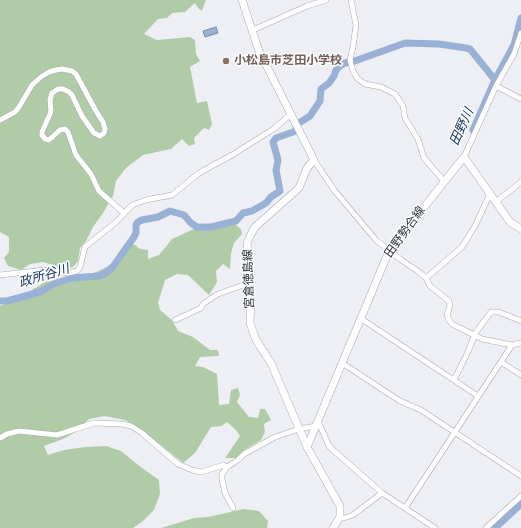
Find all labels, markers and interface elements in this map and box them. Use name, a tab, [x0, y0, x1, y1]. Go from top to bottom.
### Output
place label: 小松島市芝田小学校	[234, 54, 342, 68]
marker: 小松島市芝田小学校	[221, 56, 231, 66]
water label: 田野川	[447, 106, 477, 148]
street label: 田野勢合線	[382, 203, 428, 261]
street label: 宮倉徳島線	[241, 249, 257, 309]
water label: 政所谷川	[17, 261, 71, 291]

